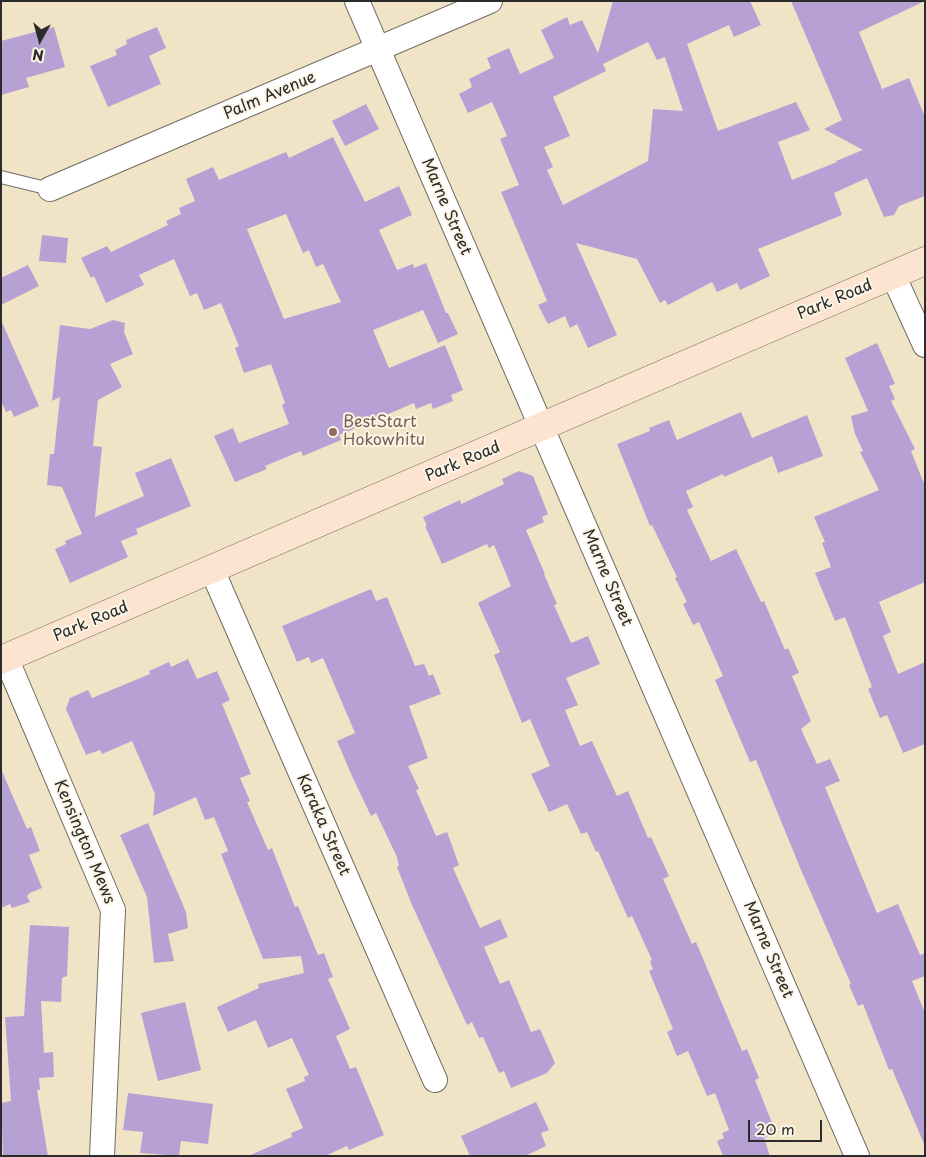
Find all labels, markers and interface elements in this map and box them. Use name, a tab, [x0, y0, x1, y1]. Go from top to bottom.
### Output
north arrow	[15, 15, 65, 65]
text: N	[31, 44, 45, 66]
street label: Palm Avenue	[221, 68, 319, 124]
street label: Marne Street	[417, 156, 475, 258]
street label: Park Road	[795, 276, 875, 324]
place label: BestStart Hokowhitu	[343, 413, 425, 451]
marker: BestStart Hokowhitu	[327, 426, 339, 438]
street label: Park Road	[423, 438, 503, 486]
street label: Marne Street	[578, 527, 636, 629]
street label: Park Road	[51, 598, 131, 646]
street label: Karaka Street	[292, 771, 354, 879]
street label: Kensington Mews	[49, 777, 119, 907]
street label: Marne Street	[739, 899, 797, 1001]
scale bar	[751, 1110, 825, 1142]
text: 20 m	[756, 1117, 795, 1140]

